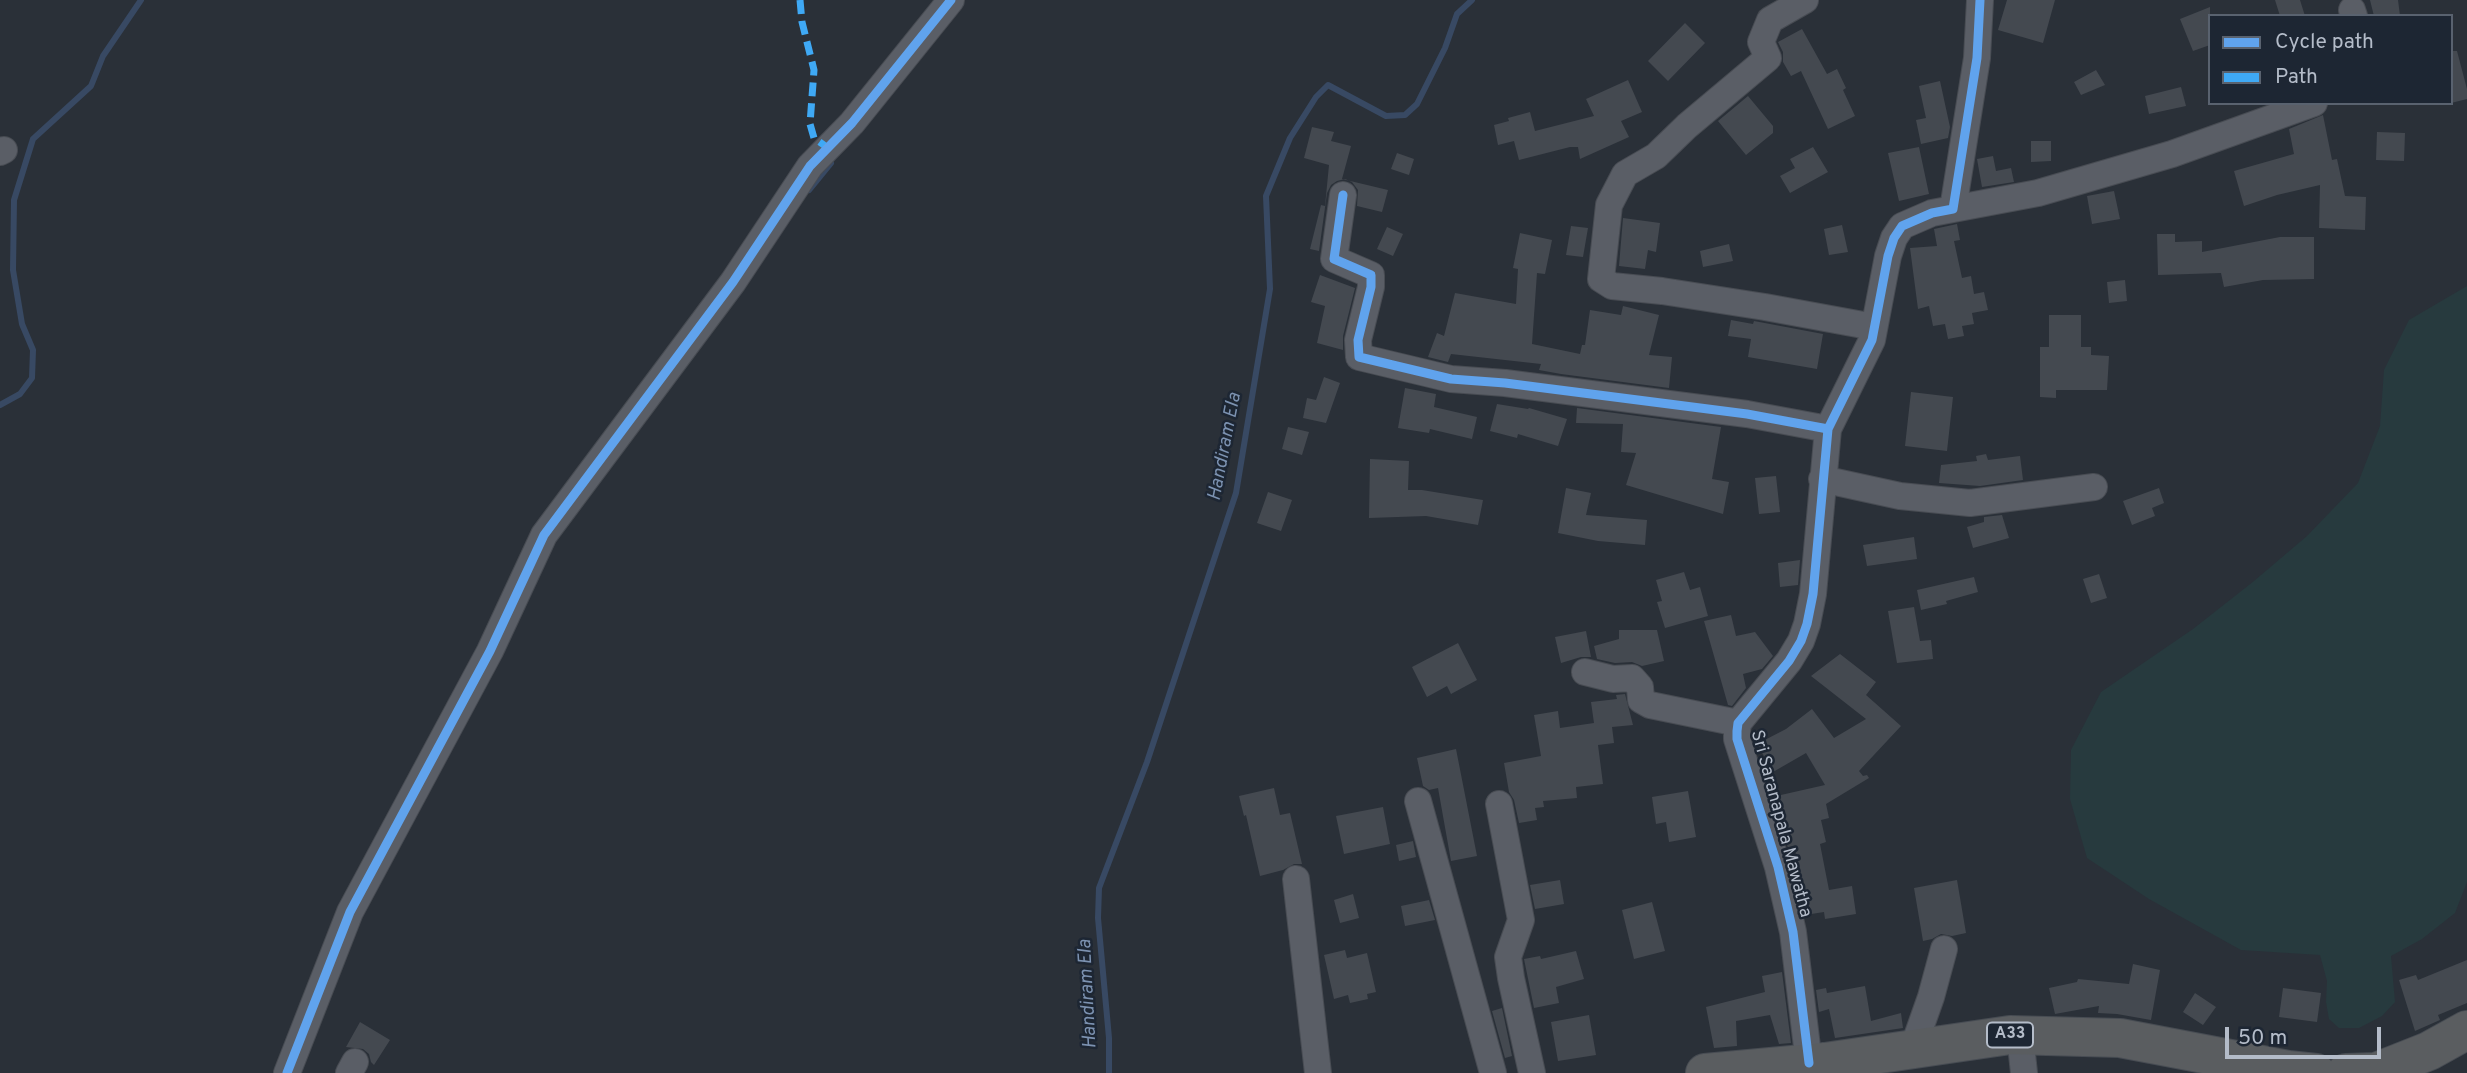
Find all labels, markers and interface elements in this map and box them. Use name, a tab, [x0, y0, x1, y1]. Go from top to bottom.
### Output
legend	[2208, 14, 2453, 105]
text: Cycle path	[2275, 29, 2374, 56]
text: Path	[2275, 64, 2318, 91]
water label: Handiram Ela	[1204, 391, 1248, 503]
street label: Sri Saranapala Mawatha	[1745, 728, 1815, 920]
water label: Handiram Ela	[1075, 939, 1103, 1049]
scale bar	[2229, 1014, 2385, 1058]
road number: A33	[1987, 1023, 2033, 1048]
text: 50 m	[2238, 1025, 2287, 1052]

